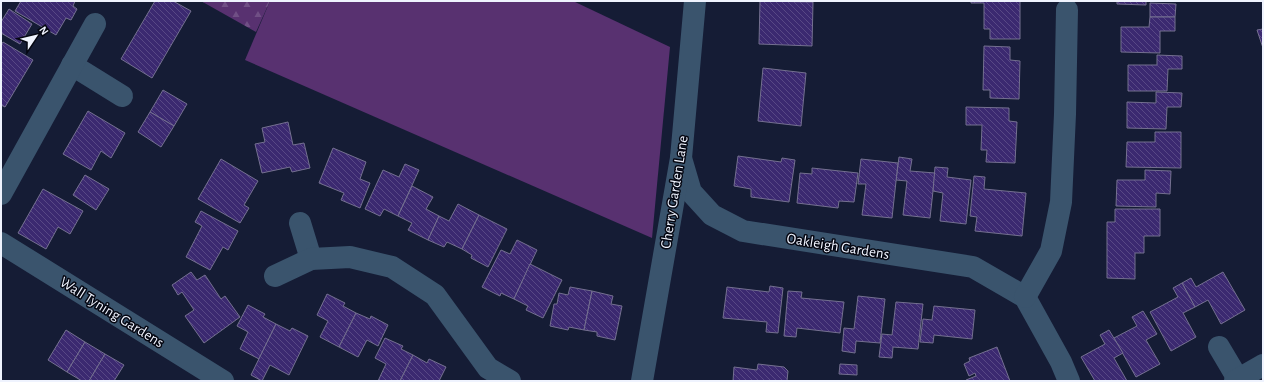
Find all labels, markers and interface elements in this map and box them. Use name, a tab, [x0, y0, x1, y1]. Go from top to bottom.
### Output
north arrow	[16, 16, 56, 56]
text: N	[37, 24, 50, 37]
street label: Cherry Garden Lane	[658, 134, 691, 250]
street label: Oakleigh Gardens	[786, 231, 890, 262]
street label: Wall Tyning Gardens	[57, 274, 166, 350]

